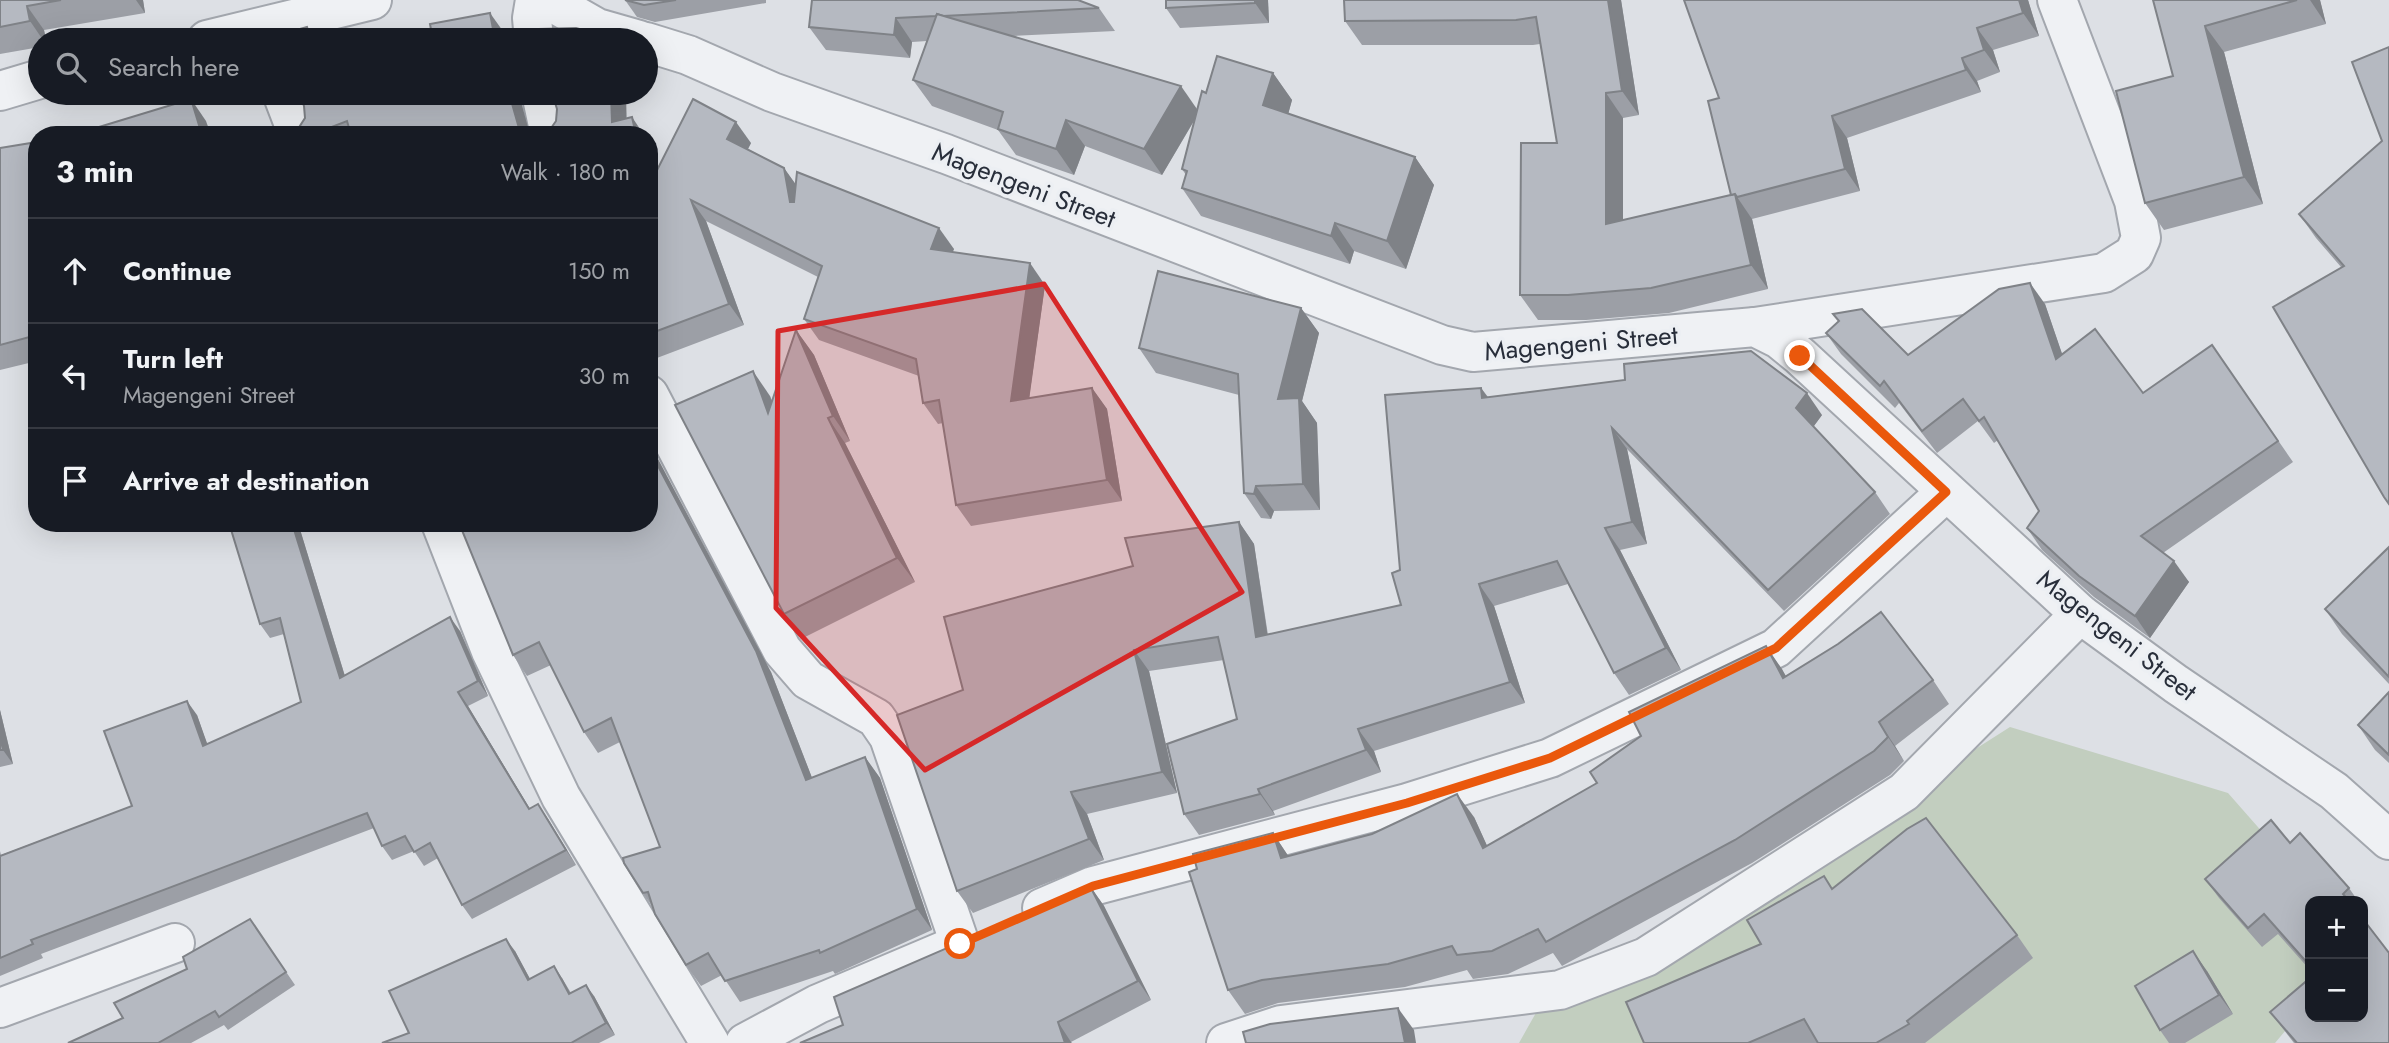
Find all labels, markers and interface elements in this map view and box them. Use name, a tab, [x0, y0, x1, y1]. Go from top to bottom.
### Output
search box	[28, 28, 658, 105]
icon: search	[52, 48, 90, 86]
text: Search here	[108, 48, 240, 86]
street label: Magengeni Street	[927, 133, 1122, 238]
text: 3 min	[56, 150, 134, 193]
text: Walk · 180 m	[501, 155, 630, 189]
icon: ahead	[56, 252, 94, 290]
text: Continue	[123, 252, 232, 290]
text: 150 m	[568, 254, 630, 288]
street label: Magengeni Street	[1483, 316, 1680, 370]
text: Turn left	[123, 340, 223, 378]
route end	[1784, 340, 1815, 371]
icon: left	[56, 357, 94, 395]
text: 30 m	[579, 359, 630, 393]
text: Magengeni Street	[123, 378, 295, 412]
icon: arrive	[56, 462, 94, 500]
text: Arrive at destination	[123, 462, 370, 500]
street label: Magengeni Street	[2029, 560, 2206, 710]
map controls	[2305, 896, 2368, 1022]
button: +	[2305, 896, 2368, 959]
route start	[944, 928, 975, 959]
button: −	[2305, 959, 2368, 1022]

